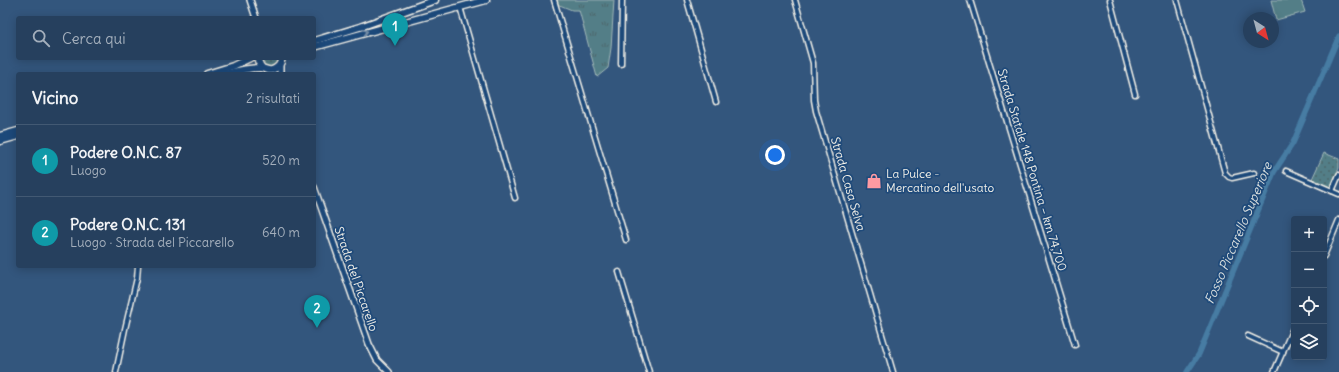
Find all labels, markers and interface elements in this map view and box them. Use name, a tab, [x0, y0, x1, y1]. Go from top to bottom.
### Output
north arrow	[1243, 12, 1279, 48]
pin: 1	[382, 13, 408, 46]
search box	[16, 16, 316, 60]
icon: search	[30, 27, 52, 49]
one-way arrow	[361, 28, 368, 37]
text: Cerca qui	[62, 29, 126, 48]
street label: Strada Statale 148 Pontina – km 74,700	[995, 67, 1070, 273]
text: Vicino	[32, 87, 78, 109]
text: 2 risultati	[246, 90, 300, 107]
street label: Strada Casa Selva	[828, 135, 869, 233]
text: Podere O.N.C. 87	[70, 143, 182, 162]
your location	[765, 145, 785, 165]
text: 1	[42, 152, 48, 169]
text: 520 m	[262, 152, 300, 169]
water label: Fosso Piccarello Superiore	[1201, 159, 1276, 307]
text: Luogo	[70, 162, 106, 179]
place label: La Pulce - Mercatino dell'usato	[886, 166, 995, 195]
shop icon: La Pulce - Mercatino dell'usato	[865, 172, 883, 190]
text: Podere O.N.C. 131	[70, 215, 186, 234]
map controls	[1291, 216, 1327, 360]
button: +	[1291, 216, 1327, 252]
text: 2	[41, 224, 49, 241]
text: 640 m	[262, 224, 300, 241]
street label: Strada del Piccarello	[332, 225, 382, 333]
text: Luogo · Strada del Piccarello	[70, 234, 234, 251]
button: −	[1291, 252, 1327, 288]
button: locate	[1291, 288, 1327, 324]
pin: 2	[304, 295, 330, 328]
button: layers	[1291, 324, 1327, 360]

